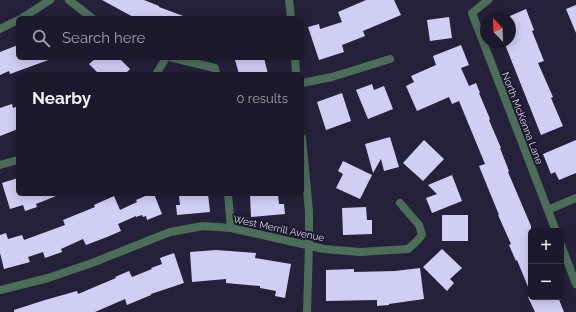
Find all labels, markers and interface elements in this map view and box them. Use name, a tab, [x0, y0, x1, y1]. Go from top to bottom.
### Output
north arrow	[480, 12, 516, 48]
search box	[16, 16, 304, 60]
icon: search	[30, 27, 52, 49]
text: Search here	[62, 29, 145, 47]
street label: North McKenna Lane	[500, 71, 545, 166]
text: Nearby	[32, 88, 91, 108]
text: 0 results	[237, 91, 288, 106]
street label: West Merrill Avenue	[232, 213, 325, 244]
map controls	[528, 228, 564, 300]
button: +	[528, 228, 564, 264]
button: −	[528, 264, 564, 300]

